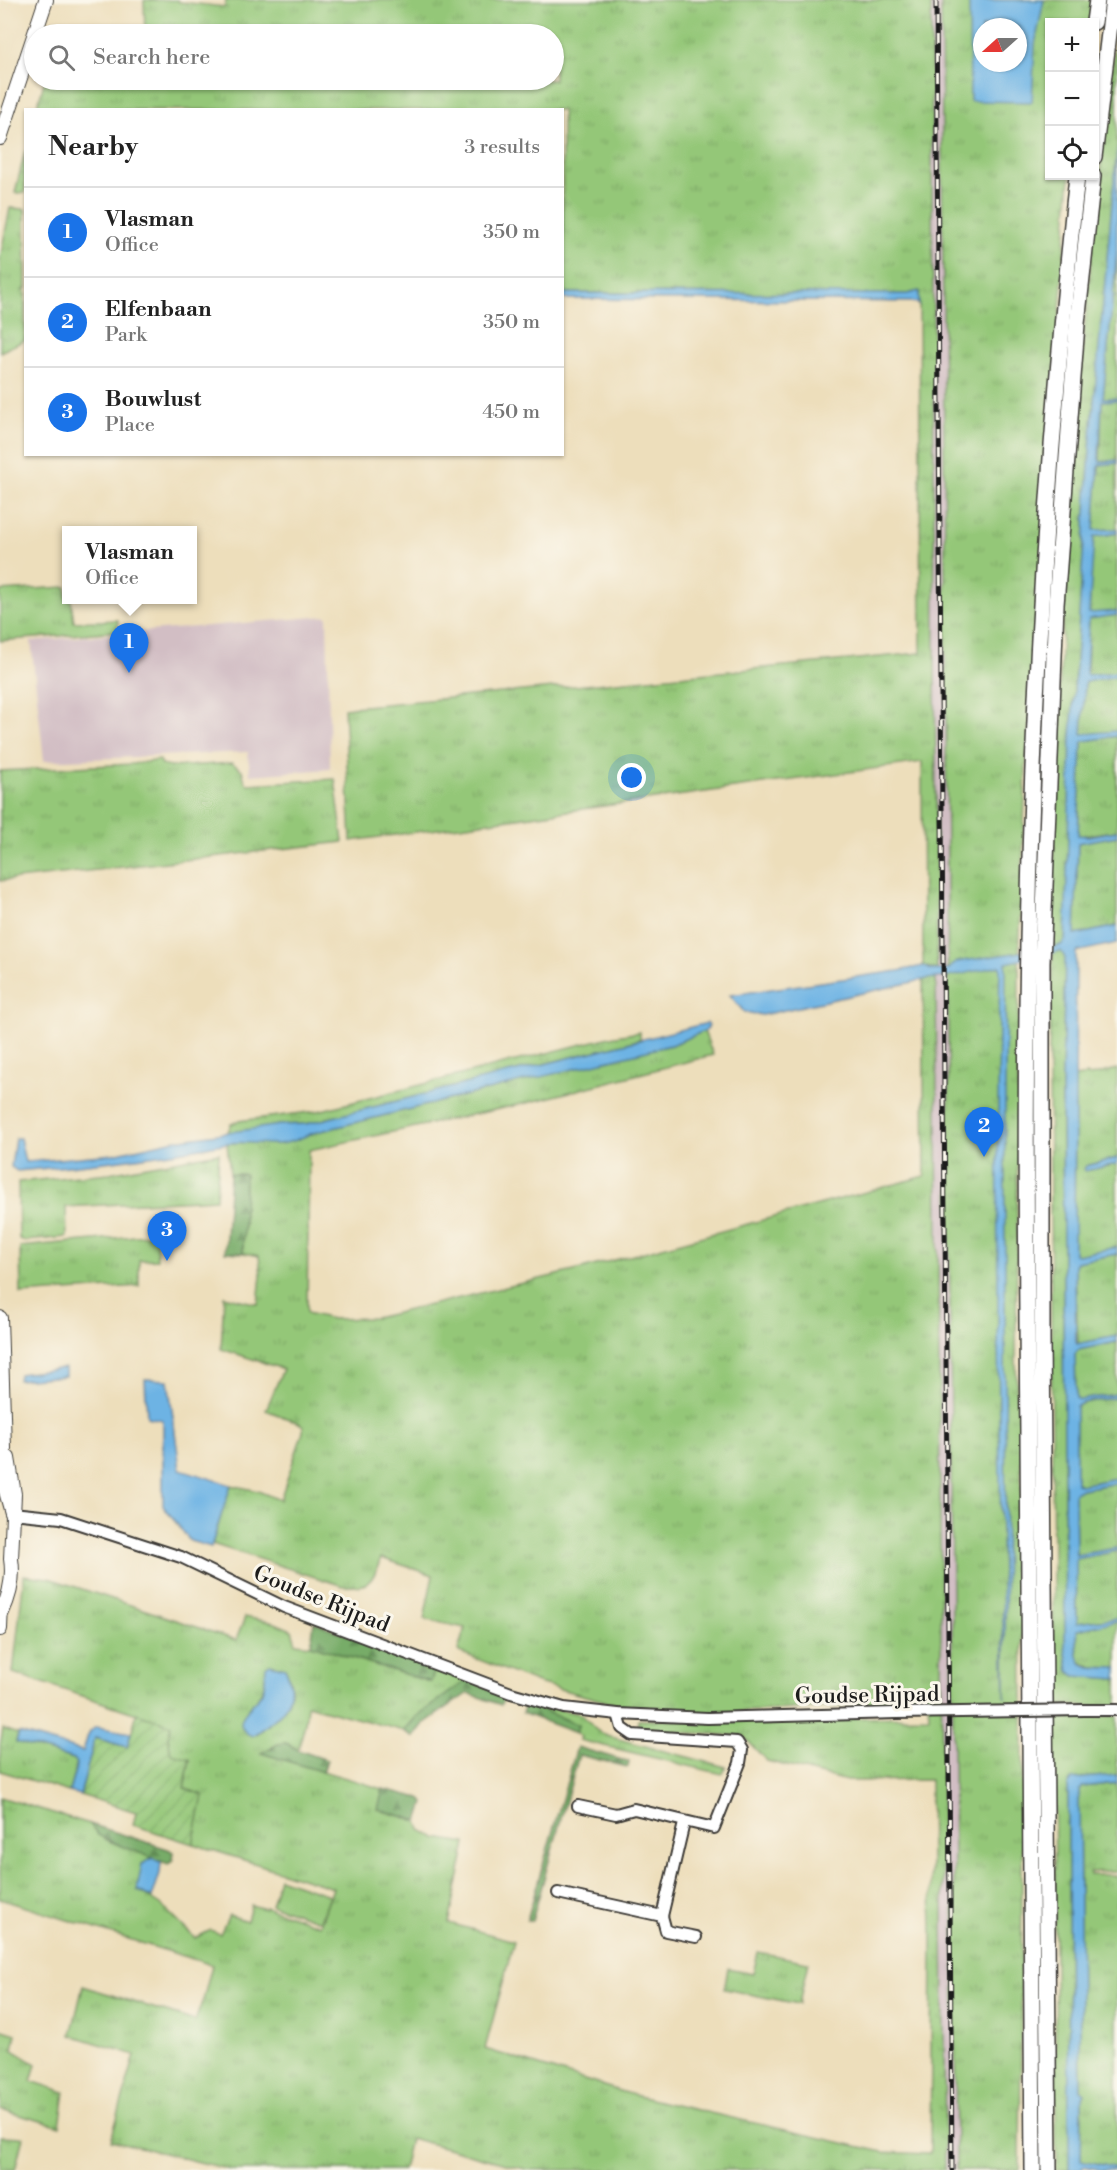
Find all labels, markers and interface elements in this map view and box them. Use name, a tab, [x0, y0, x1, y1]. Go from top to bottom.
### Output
north arrow	[973, 18, 1027, 72]
map controls	[1045, 18, 1099, 180]
button: +	[1045, 18, 1099, 72]
search box	[24, 24, 564, 90]
icon: search	[45, 41, 78, 74]
text: Search here	[93, 44, 210, 71]
button: −	[1045, 72, 1099, 126]
button: locate	[1045, 126, 1099, 180]
text: Nearby	[48, 131, 138, 163]
text: 3 results	[464, 135, 540, 160]
text: Vlasman	[105, 206, 194, 233]
text: 1	[63, 220, 72, 245]
text: 350 m	[483, 220, 540, 245]
text: Office	[105, 233, 159, 258]
text: Elfenbaan	[105, 296, 211, 323]
text: 2	[61, 310, 74, 335]
text: 350 m	[483, 310, 540, 335]
text: Park	[105, 323, 147, 348]
text: Bouwlust	[105, 386, 201, 413]
text: 3	[61, 400, 74, 425]
text: 450 m	[482, 400, 540, 425]
text: Place	[105, 413, 155, 438]
popup	[62, 526, 197, 604]
text: Vlasman	[85, 539, 174, 566]
text: Office	[85, 566, 139, 591]
pin: 1	[110, 624, 148, 673]
your location	[617, 763, 646, 792]
pin: 2	[964, 1108, 1004, 1157]
pin: 3	[148, 1212, 186, 1261]
street label: Goudse Rijpad	[249, 1560, 394, 1639]
street label: Goudse Rijpad	[795, 1681, 940, 1710]

